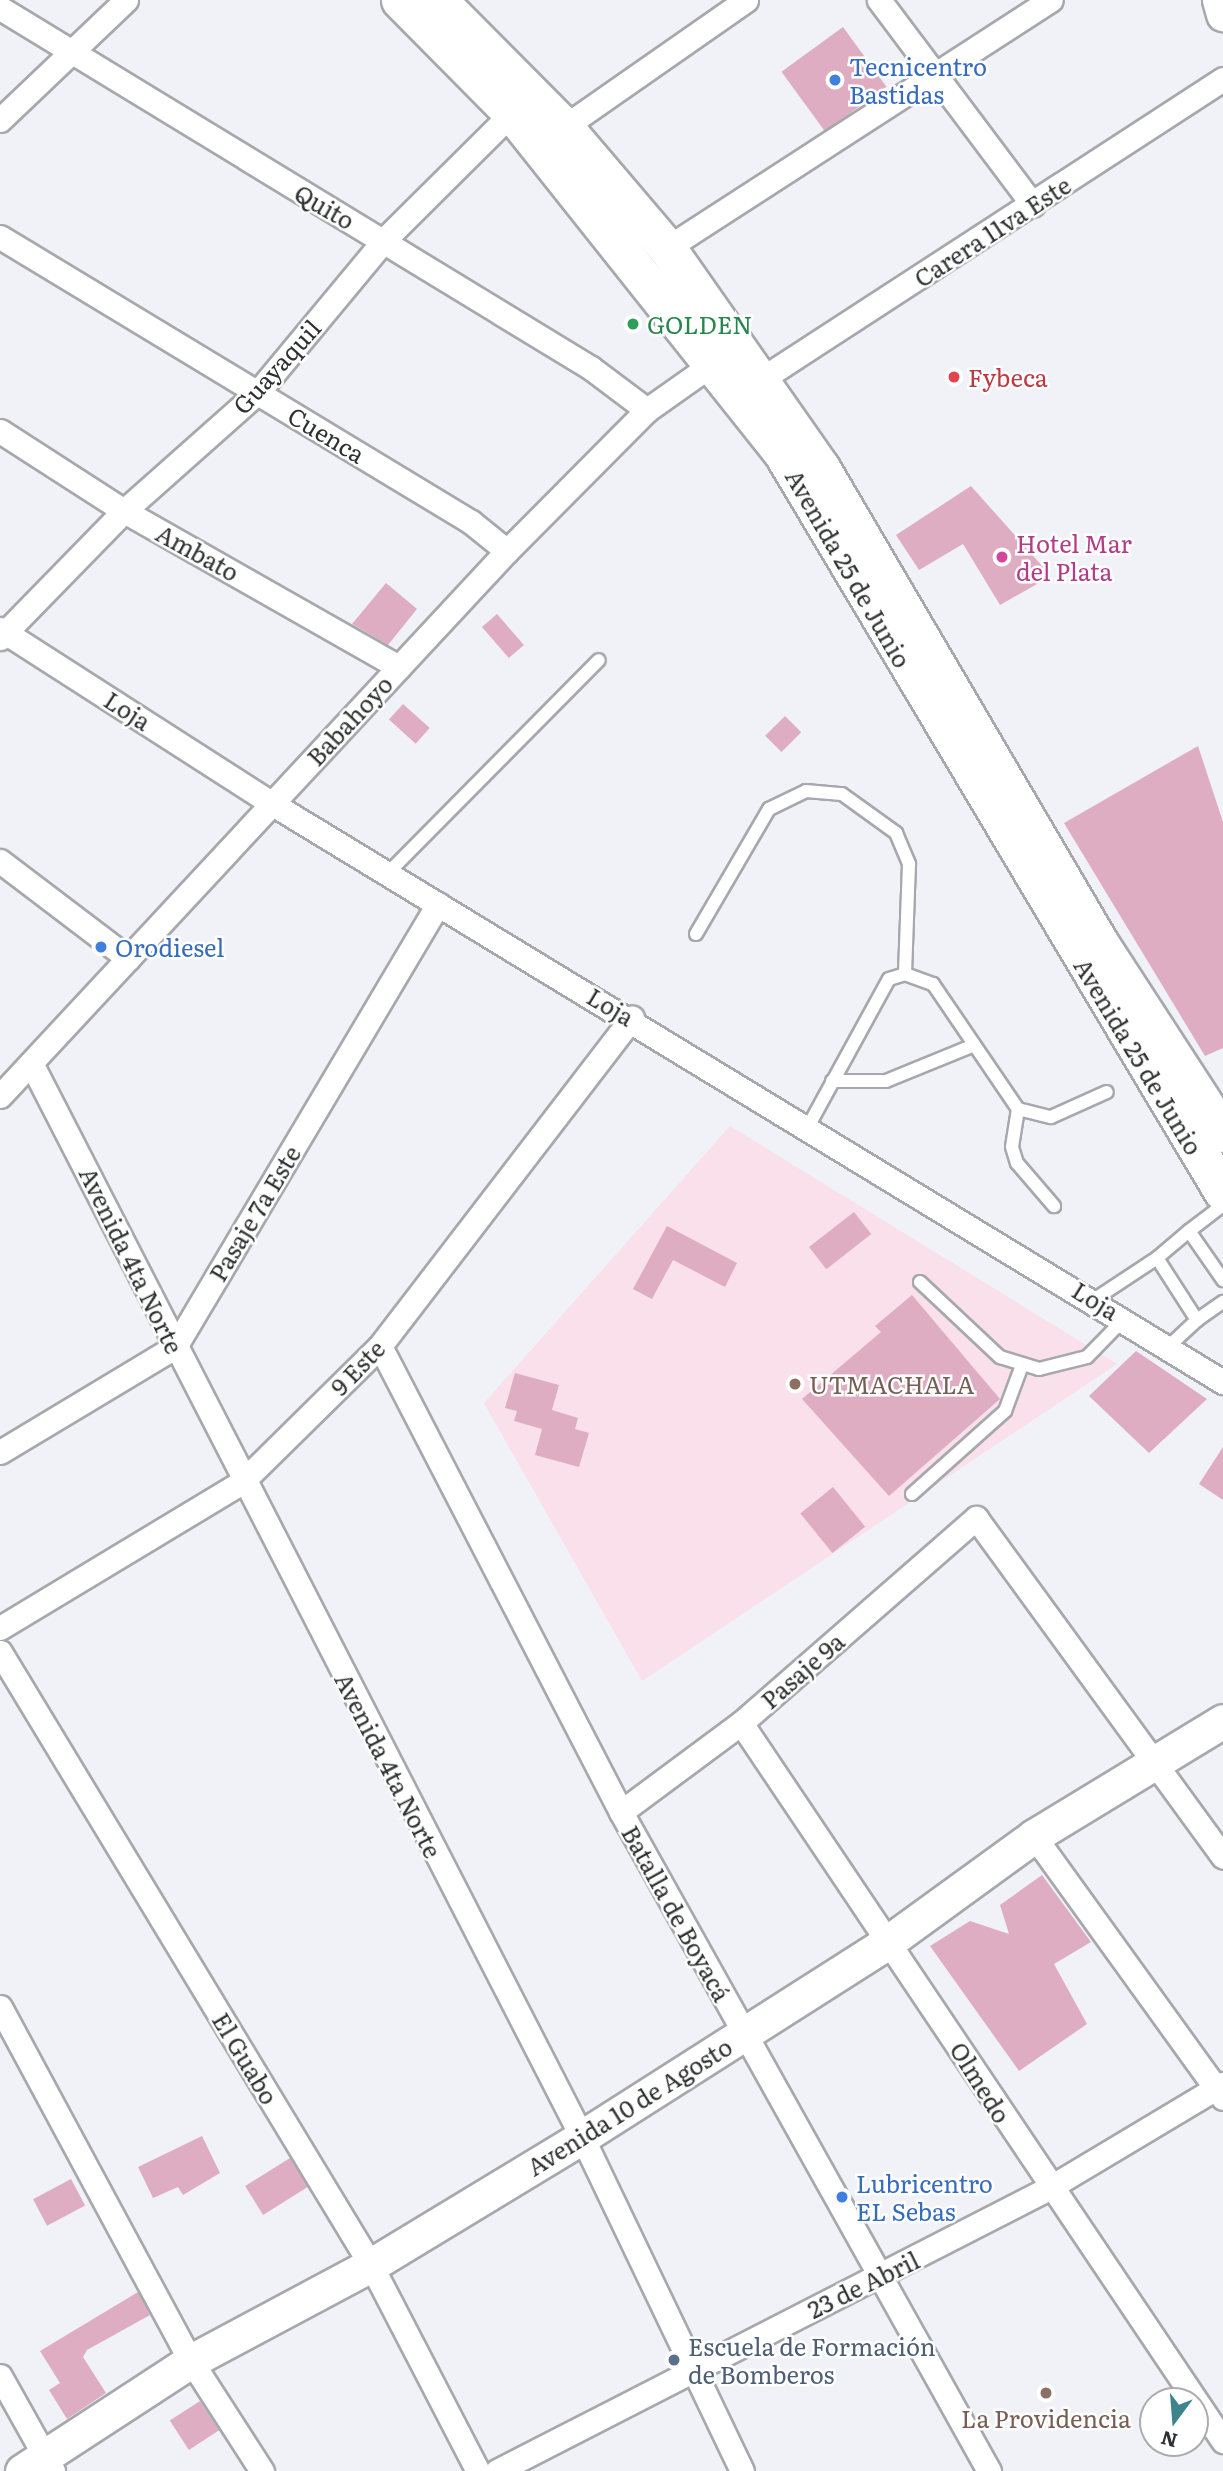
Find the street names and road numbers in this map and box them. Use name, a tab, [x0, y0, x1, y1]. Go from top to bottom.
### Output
street label: Carera 11va Este	[908, 170, 1076, 292]
street label: Quito	[290, 177, 360, 235]
street label: Guayaquil	[226, 313, 326, 419]
street label: Cuenca	[283, 400, 371, 468]
street label: Avenida 25 de Junio	[780, 464, 918, 672]
street label: Ambato	[152, 518, 244, 586]
street label: Babahoyo	[300, 669, 398, 771]
street label: Loja	[99, 684, 157, 736]
street label: Avenida 25 de Junio	[1069, 952, 1209, 1160]
street label: Loja	[582, 981, 640, 1031]
street label: Pasaje 7a Este	[202, 1140, 306, 1286]
street label: Avenida 4ta Norte	[74, 1162, 190, 1358]
street label: Loja	[1067, 1275, 1125, 1325]
street label: 9 Este	[324, 1334, 390, 1400]
street label: Pasaje 9a	[755, 1626, 849, 1714]
street label: Avenida 4ta Norte	[330, 1668, 448, 1862]
street label: Batalla de Boyacá	[617, 1820, 737, 2006]
street label: El Guabo	[207, 2007, 285, 2109]
street label: Avenida 10 de Agosto	[521, 2031, 737, 2181]
street label: Olmedo	[945, 2036, 1017, 2128]
street label: 23 de Abril	[803, 2245, 923, 2323]

